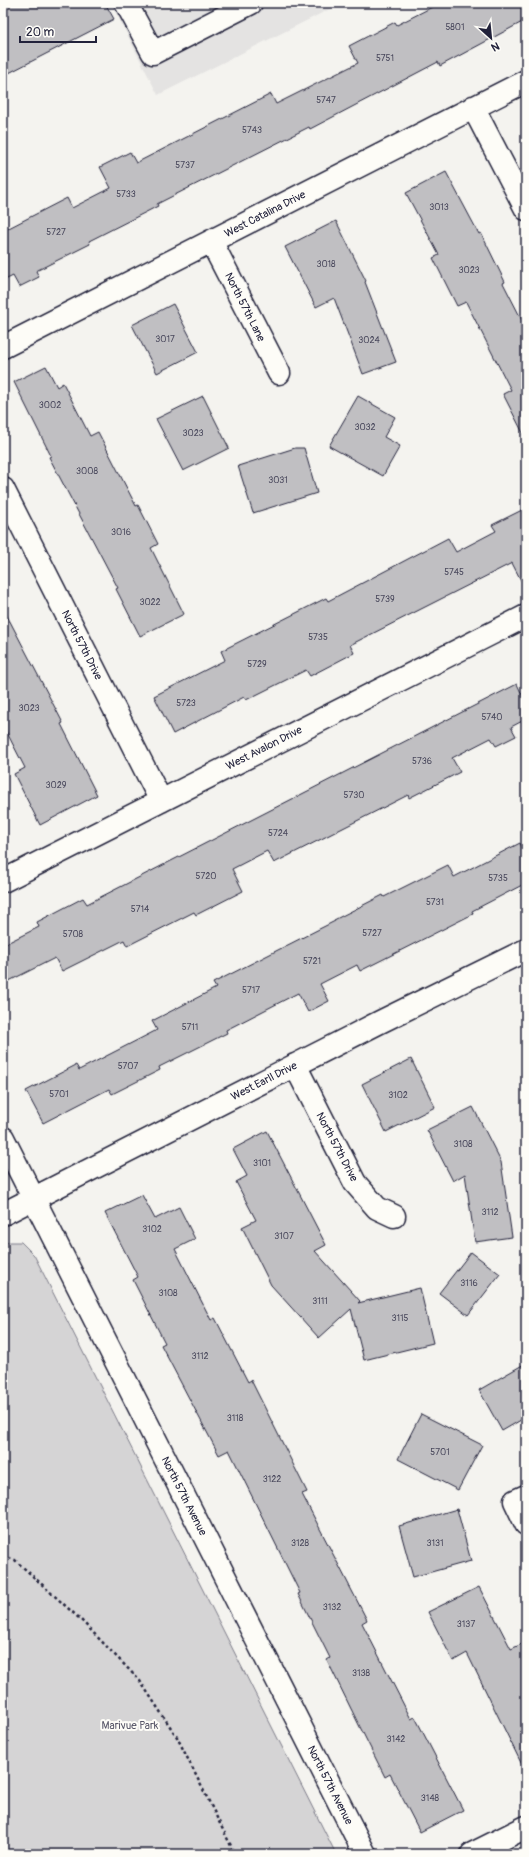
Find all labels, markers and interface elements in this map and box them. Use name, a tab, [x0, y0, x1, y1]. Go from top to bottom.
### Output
scale bar	[20, 18, 96, 44]
north arrow	[471, 18, 511, 58]
house number: 5801	[445, 22, 465, 33]
text: 20 m	[26, 25, 55, 40]
text: N	[489, 39, 502, 54]
house number: 5751	[376, 53, 394, 64]
house number: 5747	[316, 95, 336, 106]
house number: 5743	[242, 125, 262, 136]
house number: 5737	[175, 160, 195, 171]
street label: West Catalina Drive	[222, 188, 308, 240]
house number: 5733	[116, 189, 136, 200]
house number: 3013	[429, 202, 449, 213]
house number: 5727	[46, 227, 66, 238]
house number: 3018	[316, 259, 336, 270]
house number: 3023	[459, 265, 479, 276]
street label: North 57th Lane	[222, 270, 268, 344]
house number: 3017	[155, 334, 175, 345]
house number: 3024	[358, 335, 380, 346]
house number: 3002	[39, 400, 61, 411]
house number: 3032	[354, 422, 376, 433]
house number: 3023	[183, 428, 203, 439]
house number: 3008	[76, 466, 98, 477]
house number: 3031	[268, 475, 288, 486]
house number: 3016	[111, 527, 131, 538]
house number: 5745	[444, 567, 464, 578]
house number: 5739	[375, 594, 395, 605]
house number: 3022	[139, 597, 161, 608]
street label: North 57th Drive	[59, 608, 105, 683]
house number: 5735	[308, 632, 328, 643]
house number: 5729	[247, 659, 267, 670]
house number: 5723	[176, 698, 196, 709]
house number: 3023	[19, 703, 39, 714]
house number: 5740	[481, 712, 503, 723]
street label: West Avalon Drive	[224, 723, 305, 773]
house number: 5736	[412, 756, 432, 767]
house number: 3029	[46, 780, 67, 791]
house number: 5730	[344, 790, 364, 801]
house number: 5724	[268, 828, 289, 839]
house number: 5720	[196, 871, 216, 882]
house number: 5735	[488, 873, 508, 884]
house number: 5731	[426, 897, 444, 908]
house number: 5714	[131, 904, 150, 915]
house number: 5727	[362, 928, 382, 939]
house number: 5708	[63, 929, 84, 940]
house number: 5721	[303, 956, 321, 967]
house number: 5717	[242, 985, 260, 996]
house number: 5711	[182, 1022, 198, 1033]
street label: West Earll Drive	[229, 1059, 300, 1103]
house number: 5707	[118, 1061, 139, 1072]
house number: 5701	[49, 1089, 69, 1100]
house number: 3102	[388, 1090, 408, 1101]
street label: North 57th Drive	[313, 1110, 361, 1184]
house number: 3108	[453, 1139, 473, 1150]
house number: 3101	[253, 1158, 271, 1169]
house number: 3112	[481, 1207, 499, 1218]
house number: 3102	[142, 1224, 162, 1235]
house number: 3107	[274, 1231, 294, 1242]
house number: 3116	[460, 1278, 478, 1289]
house number: 3108	[158, 1288, 178, 1299]
house number: 3111	[312, 1296, 328, 1307]
house number: 3115	[392, 1313, 409, 1324]
house number: 3112	[191, 1351, 209, 1362]
house number: 3118	[227, 1413, 244, 1424]
house number: 5701	[430, 1447, 450, 1458]
street label: North 57th Avenue	[158, 1454, 210, 1538]
house number: 3122	[263, 1474, 281, 1485]
house number: 3128	[291, 1538, 310, 1549]
house number: 3131	[426, 1538, 444, 1549]
house number: 3132	[323, 1602, 341, 1613]
house number: 3137	[457, 1619, 475, 1630]
house number: 3138	[352, 1668, 371, 1679]
park label: Marivue Park	[102, 1719, 159, 1732]
house number: 3142	[387, 1734, 405, 1745]
street label: North 57th Avenue	[304, 1743, 356, 1827]
house number: 3148	[421, 1793, 440, 1804]

